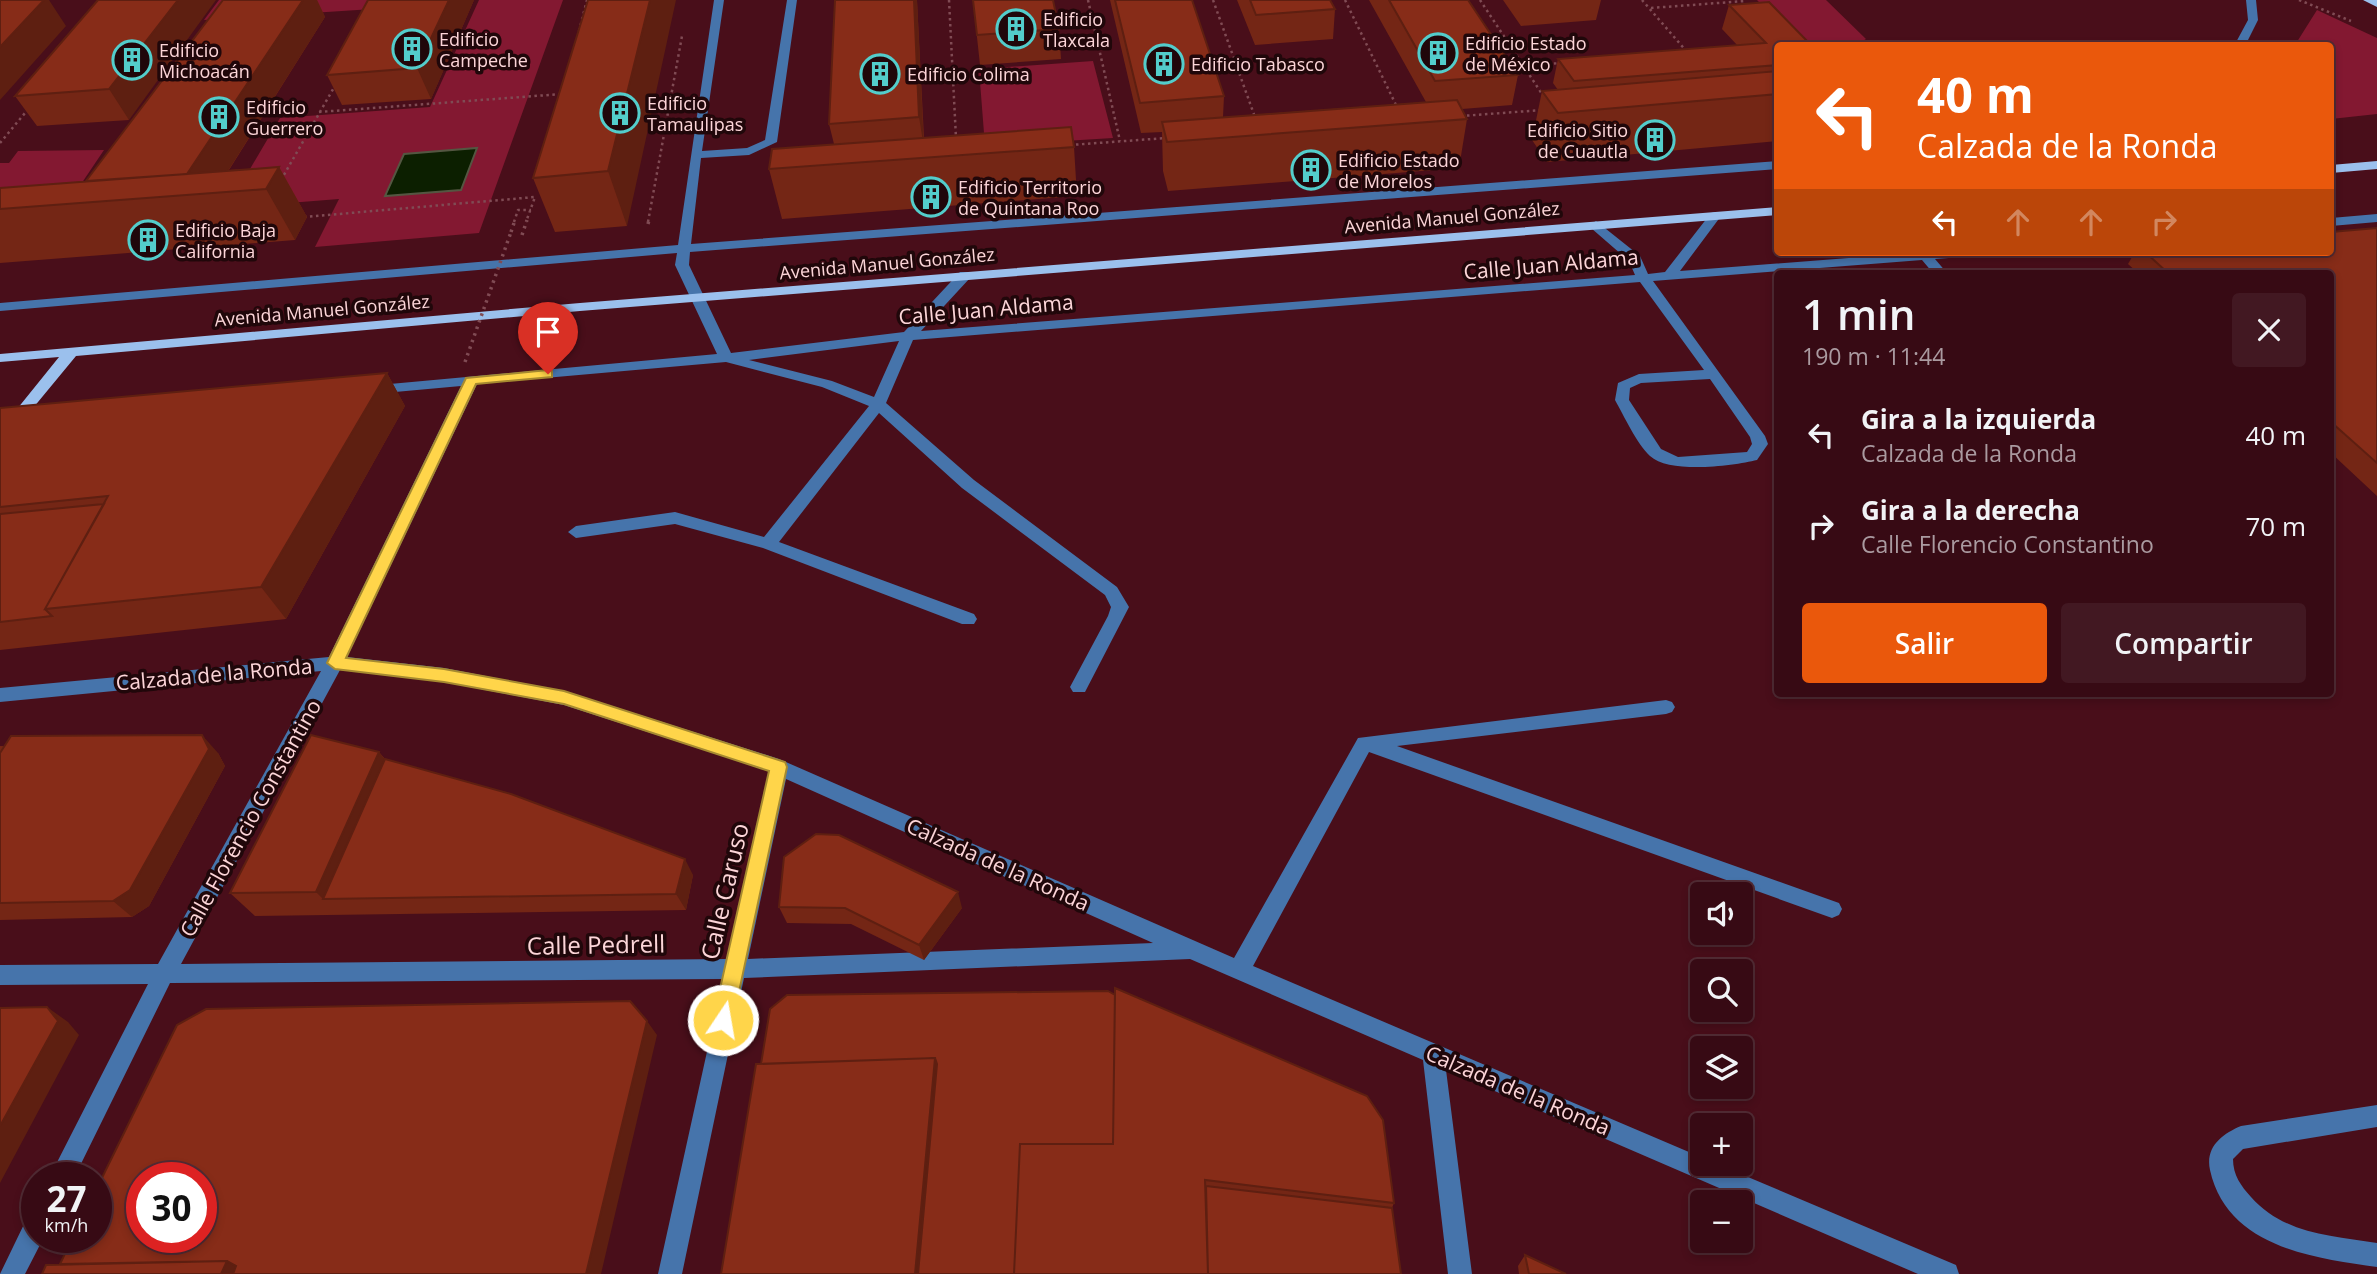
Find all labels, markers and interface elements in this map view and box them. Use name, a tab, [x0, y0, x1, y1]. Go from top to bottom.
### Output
place label: Edificio Tlaxcala	[1043, 7, 1110, 52]
building icon: Edificio Tlaxcala	[995, 8, 1037, 50]
place label: Edificio Campeche	[439, 27, 528, 72]
building icon: Edificio Campeche	[391, 28, 433, 70]
place label: Edificio Estado de México	[1465, 31, 1587, 76]
building icon: Edificio Estado de México	[1417, 32, 1459, 74]
place label: Edificio Michoacán	[159, 38, 250, 83]
building icon: Edificio Michoacán	[111, 39, 153, 81]
building icon: Edificio Tabasco	[1143, 43, 1185, 85]
place label: Edificio Tabasco	[1191, 52, 1325, 76]
building icon: Edificio Colima	[859, 53, 901, 95]
text: 40 m	[1917, 61, 2034, 127]
place label: Edificio Colima	[907, 62, 1030, 86]
icon: left	[1802, 70, 1893, 161]
place label: Edificio Tamaulipas	[647, 91, 743, 136]
building icon: Edificio Tamaulipas	[599, 92, 641, 134]
place label: Edificio Guerrero	[246, 95, 323, 140]
building icon: Edificio Guerrero	[198, 96, 240, 138]
place label: Edificio Sitio de Cuautla	[1527, 118, 1628, 163]
building icon: Edificio Sitio de Cuautla	[1634, 119, 1676, 161]
text: Calzada de la Ronda	[1917, 124, 2217, 167]
place label: Edificio Estado de Morelos	[1338, 148, 1460, 193]
building icon: Edificio Estado de Morelos	[1290, 149, 1332, 191]
place label: Edificio Territorio de Quintana Roo	[958, 175, 1102, 220]
building icon: Edificio Territorio de Quintana Roo	[910, 176, 952, 218]
street label: Avenida Manuel González	[1343, 196, 1561, 238]
icon: left	[1926, 203, 1964, 241]
icon: ahead	[1999, 203, 2037, 241]
icon: ahead	[2072, 203, 2110, 241]
icon: right	[2145, 203, 2183, 241]
place label: Edificio Baja California	[175, 218, 276, 263]
building icon: Edificio Baja California	[127, 219, 169, 261]
street label: Avenida Manuel González	[778, 242, 996, 284]
street label: Calle Juan Aldama	[1462, 242, 1640, 286]
text: 1 min	[1802, 285, 1915, 342]
street label: Calle Juan Aldama	[897, 287, 1075, 331]
street label: Avenida Manuel González	[213, 289, 431, 331]
button: close	[2232, 293, 2306, 367]
pin	[518, 302, 578, 374]
icon: arrive	[529, 313, 567, 351]
text: 190 m · 11:44	[1802, 340, 1945, 372]
text: Gira a la izquierda	[1861, 401, 2096, 437]
icon: left	[1802, 416, 1840, 454]
text: 40 m	[2245, 417, 2306, 453]
text: Calzada de la Ronda	[1861, 437, 2077, 469]
text: Gira a la derecha	[1861, 492, 2080, 528]
icon: right	[1802, 507, 1840, 545]
text: 70 m	[2245, 508, 2306, 544]
text: Calle Florencio Constantino	[1861, 528, 2154, 560]
button: Salir	[1802, 603, 2047, 683]
button: Compartir	[2061, 603, 2306, 683]
street label: Calzada de la Ronda	[115, 651, 313, 697]
street label: Calle Florencio Constantino	[173, 694, 327, 942]
street label: Calzada de la Ronda	[902, 811, 1094, 917]
street label: Calle Caruso	[692, 820, 756, 962]
map controls	[1690, 882, 1753, 1253]
button: sound	[1690, 882, 1753, 945]
street label: Calle Pedrell	[527, 926, 665, 962]
button: search	[1690, 959, 1753, 1022]
position arrow	[686, 983, 760, 1057]
button: layers	[1690, 1036, 1753, 1099]
street label: Calzada de la Ronda	[1422, 1039, 1614, 1141]
button: +	[1690, 1113, 1753, 1176]
speed limit sign: 30	[126, 1162, 217, 1253]
text: 27	[46, 1175, 87, 1222]
button: −	[1690, 1190, 1753, 1253]
text: km/h	[45, 1213, 88, 1237]

